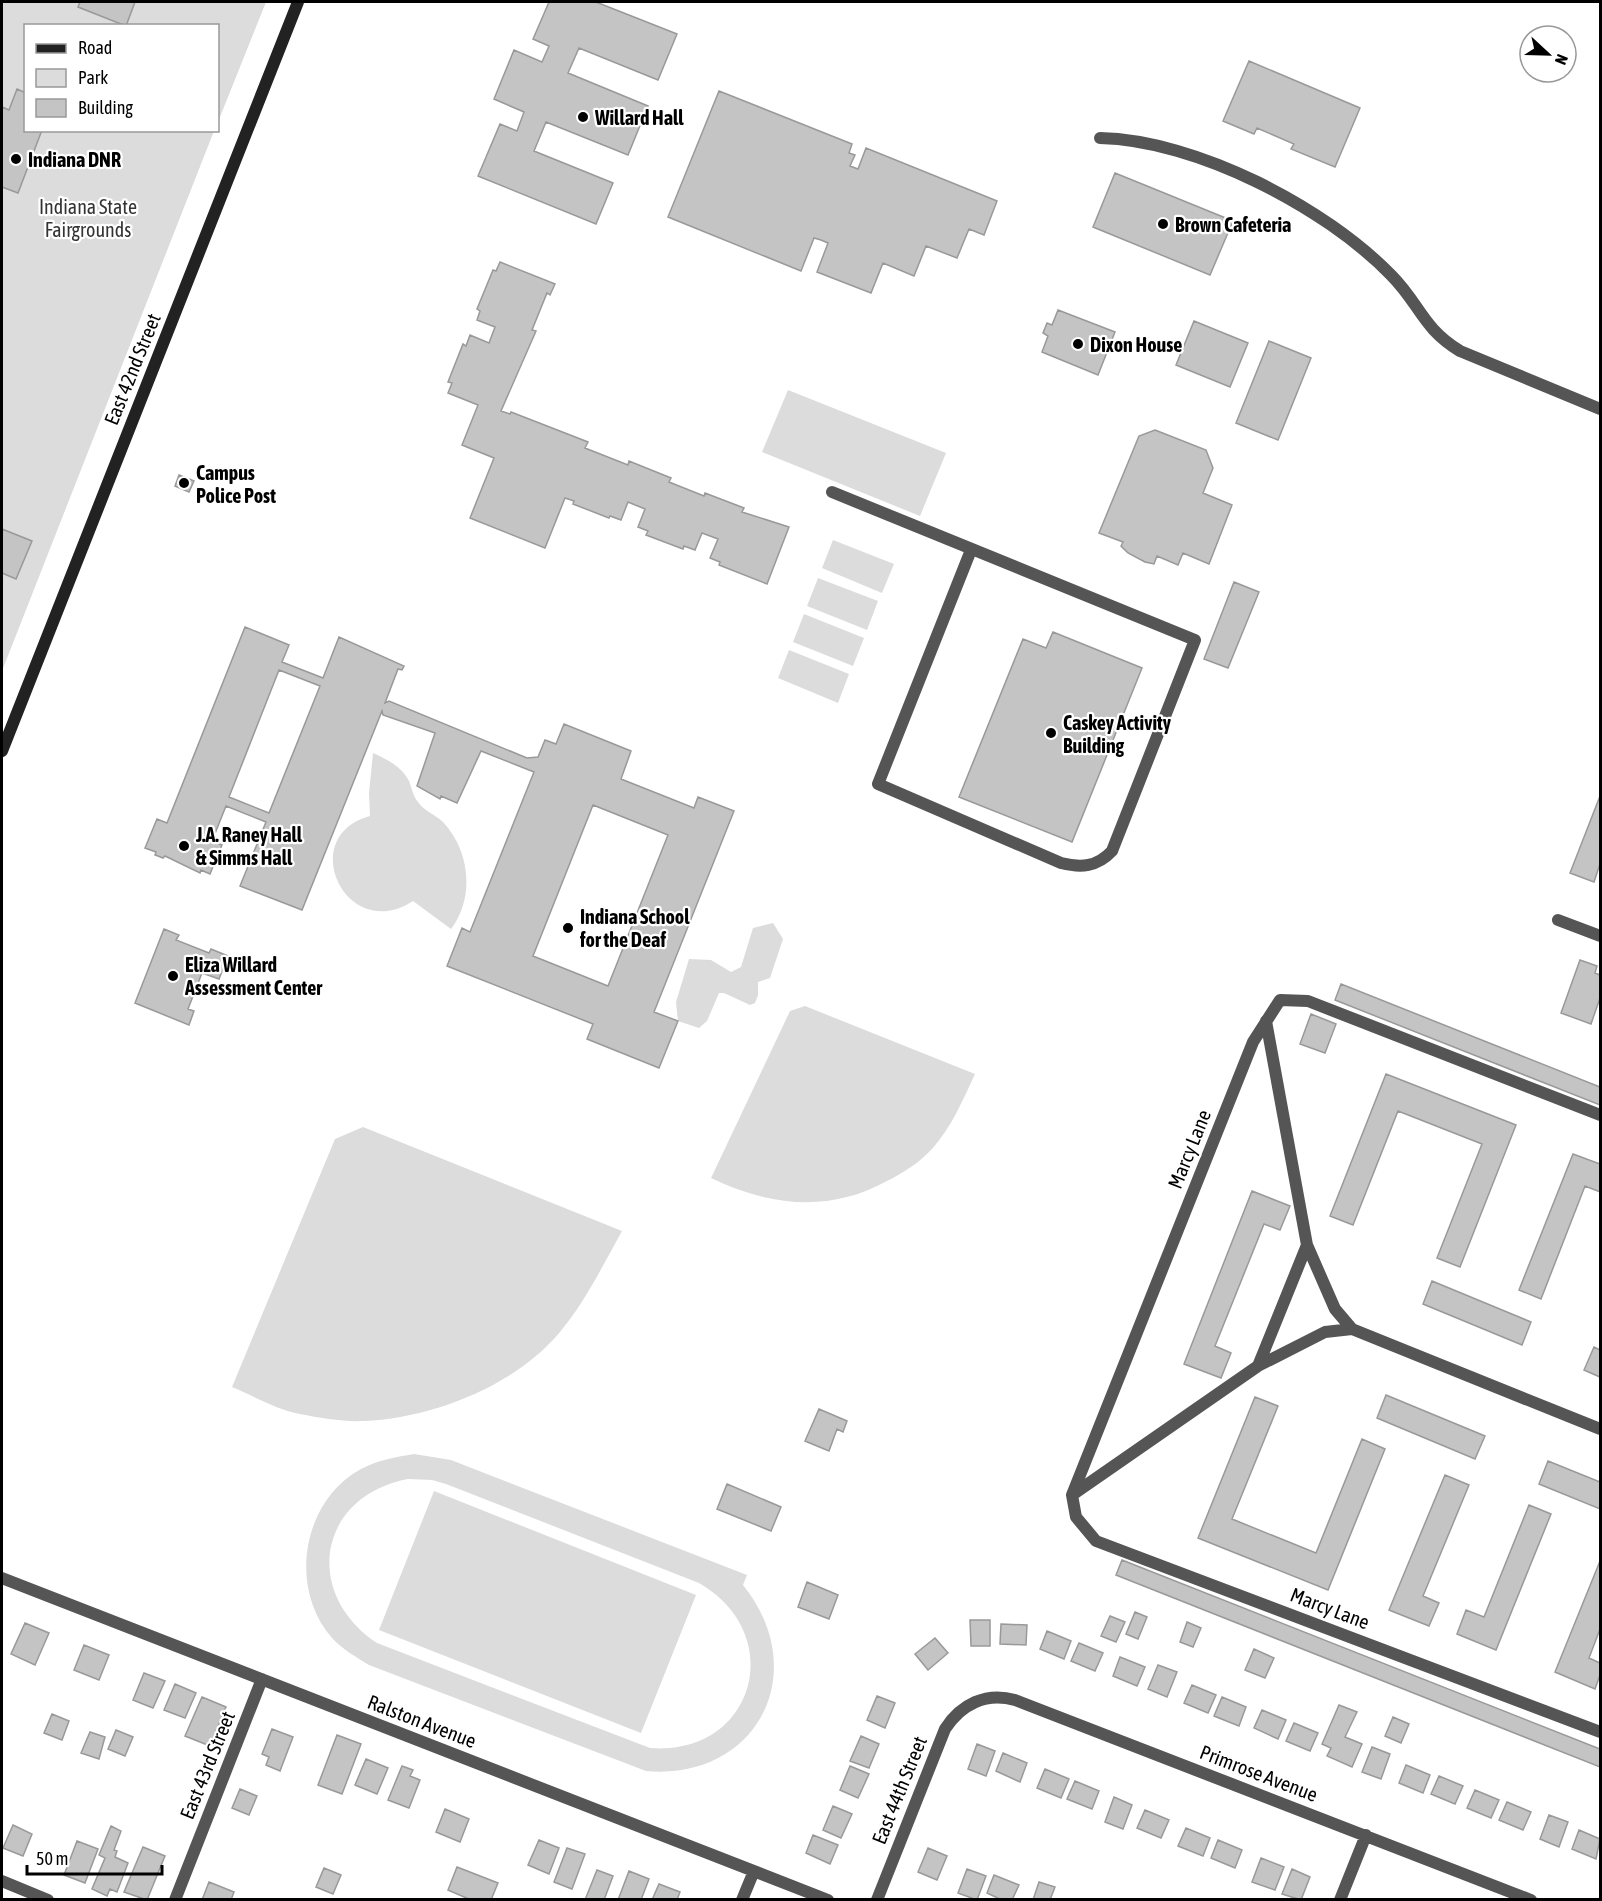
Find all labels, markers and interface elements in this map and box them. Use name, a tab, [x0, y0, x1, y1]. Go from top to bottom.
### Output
legend	[24, 24, 219, 132]
north arrow	[1518, 24, 1578, 84]
text: Road	[78, 37, 112, 58]
text: N	[1552, 52, 1572, 67]
text: Park	[78, 67, 108, 88]
text: Building	[78, 97, 133, 118]
place label: Willard Hall	[594, 106, 684, 129]
marker: Willard Hall	[576, 110, 590, 124]
place label: Indiana DNR	[28, 148, 121, 171]
marker: Indiana DNR	[9, 152, 23, 166]
park label: Indiana State Fairgrounds	[39, 195, 137, 241]
place label: Brown Cafeteria	[1175, 213, 1291, 236]
marker: Brown Cafeteria	[1156, 217, 1170, 231]
street label: East 42nd Street	[99, 310, 165, 428]
place label: Dixon House	[1090, 333, 1182, 356]
marker: Dixon House	[1071, 337, 1085, 351]
place label: Campus Police Post	[196, 461, 276, 507]
marker: Campus Police Post	[177, 476, 191, 490]
place label: Caskey Activity Building	[1063, 711, 1172, 757]
marker: Caskey Activity Building	[1044, 726, 1058, 740]
place label: J.A. Raney Hall & Simms Hall	[195, 823, 303, 869]
marker: J.A. Raney Hall & Simms Hall	[177, 839, 191, 853]
place label: Indiana School for the Deaf	[579, 905, 690, 951]
marker: Indiana School for the Deaf	[561, 921, 575, 935]
place label: Eliza Willard Assessment Center	[184, 953, 323, 999]
marker: Eliza Willard Assessment Center	[166, 969, 180, 983]
street label: Marcy Lane	[1163, 1106, 1215, 1192]
street label: Marcy Lane	[1287, 1582, 1373, 1634]
street label: Ralston Avenue	[364, 1690, 480, 1752]
street label: East 43rd Street	[175, 1708, 239, 1822]
street label: East 44th Street	[867, 1733, 931, 1847]
street label: Primrose Avenue	[1197, 1740, 1321, 1806]
scale bar	[27, 1838, 162, 1876]
text: 50 m	[36, 1848, 68, 1869]

